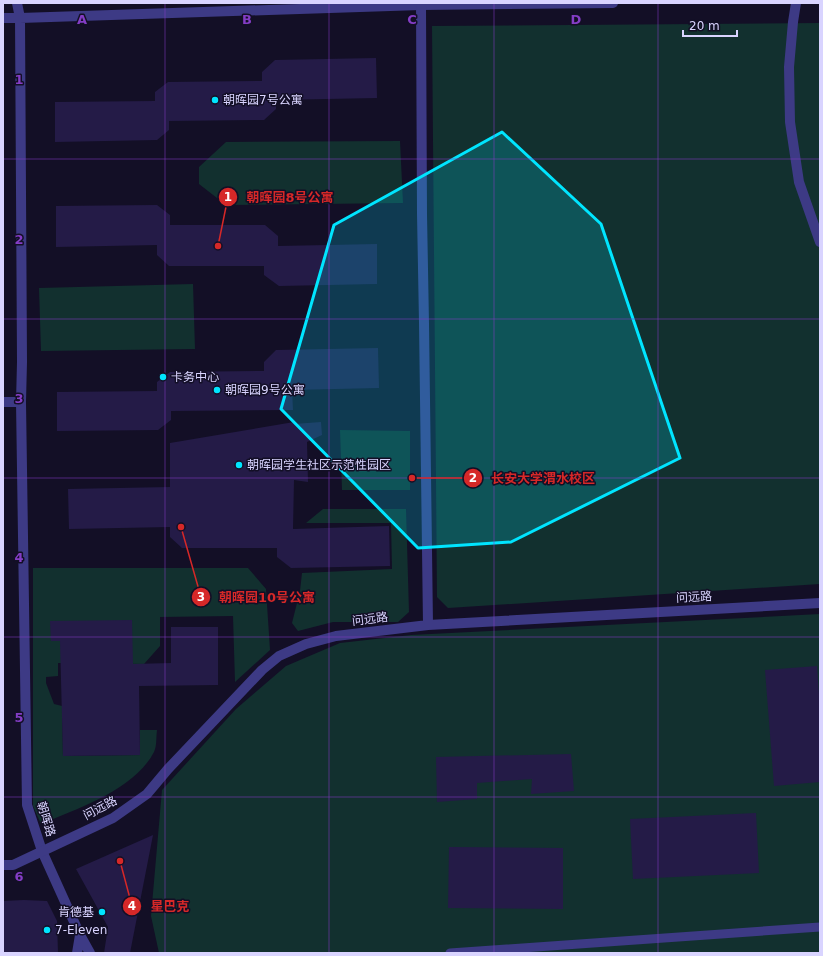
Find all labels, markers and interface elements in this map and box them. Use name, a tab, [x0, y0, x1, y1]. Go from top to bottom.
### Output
text: A	[77, 12, 87, 27]
text: B	[242, 12, 252, 27]
text: C	[407, 12, 417, 27]
text: D	[571, 12, 582, 27]
scale bar	[683, 12, 737, 38]
text: 20 m	[689, 19, 720, 33]
text: 1	[14, 72, 24, 87]
place label: 朝晖园7号公寓	[223, 93, 303, 107]
marker: 朝晖园7号公寓	[210, 95, 220, 105]
callout: 朝晖园8号公寓	[218, 185, 341, 210]
text: 1	[224, 190, 232, 204]
text: 朝晖园8号公寓	[246, 190, 334, 205]
text: 2	[14, 232, 24, 247]
place label: 卡务中心	[171, 370, 219, 384]
marker: 卡务中心	[158, 372, 168, 382]
place label: 朝晖园9号公寓	[225, 383, 305, 397]
marker: 朝晖园9号公寓	[212, 385, 222, 395]
text: 3	[14, 391, 24, 406]
place label: 朝晖园学生社区示范性园区	[247, 458, 391, 472]
marker: 朝晖园学生社区示范性园区	[234, 460, 244, 470]
callout: 长安大学渭水校区	[463, 466, 603, 490]
text: 2	[469, 471, 477, 485]
text: 长安大学渭水校区	[491, 471, 595, 486]
text: 4	[14, 550, 24, 565]
callout: 朝晖园10号公寓	[191, 585, 323, 610]
street label: 问远路	[676, 589, 712, 605]
text: 3	[197, 590, 205, 604]
text: 朝晖园10号公寓	[219, 590, 315, 605]
street label: 问远路	[351, 610, 389, 628]
text: 5	[14, 710, 24, 725]
street label: 问远路	[81, 793, 119, 823]
street label: 朝晖路	[34, 800, 58, 838]
text: 6	[14, 869, 24, 884]
callout: 星巴克	[122, 894, 197, 919]
text: 4	[128, 899, 136, 913]
text: 星巴克	[150, 899, 190, 914]
place label: 肯德基	[58, 905, 94, 919]
marker: 肯德基	[97, 907, 107, 917]
place label: 7-Eleven	[55, 923, 107, 937]
marker: 7-Eleven	[42, 925, 52, 935]

